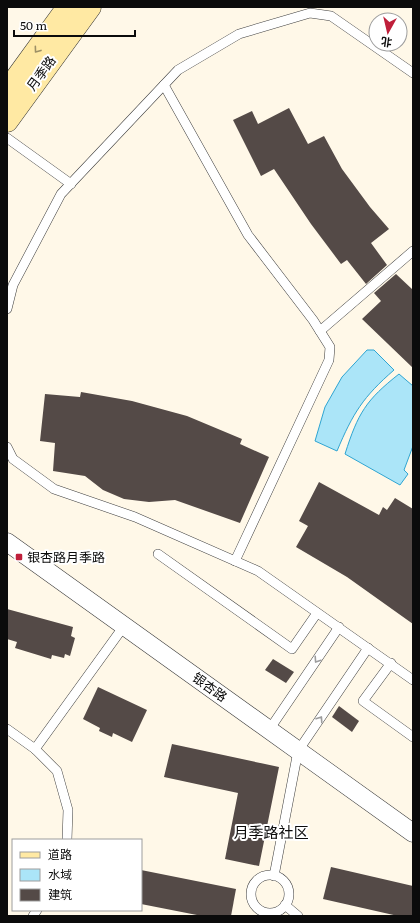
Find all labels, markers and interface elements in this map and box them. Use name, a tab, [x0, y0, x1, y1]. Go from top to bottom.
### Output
scale bar	[14, 12, 135, 38]
north arrow	[368, 12, 408, 52]
text: 50 m	[20, 16, 47, 34]
text: 北	[380, 34, 393, 52]
one-way arrow	[34, 46, 42, 53]
street label: 月季路	[21, 51, 60, 94]
place label: 银杏路月季路	[27, 547, 105, 566]
marker: 银杏路月季路	[14, 552, 24, 562]
one-way arrow	[315, 655, 322, 662]
street label: 银杏路	[189, 667, 232, 706]
one-way arrow	[315, 716, 322, 723]
district label: 月季路社区	[233, 820, 309, 843]
legend	[12, 839, 142, 911]
text: 道路	[48, 845, 72, 863]
text: 水域	[48, 865, 72, 883]
text: 建筑	[48, 885, 72, 903]

